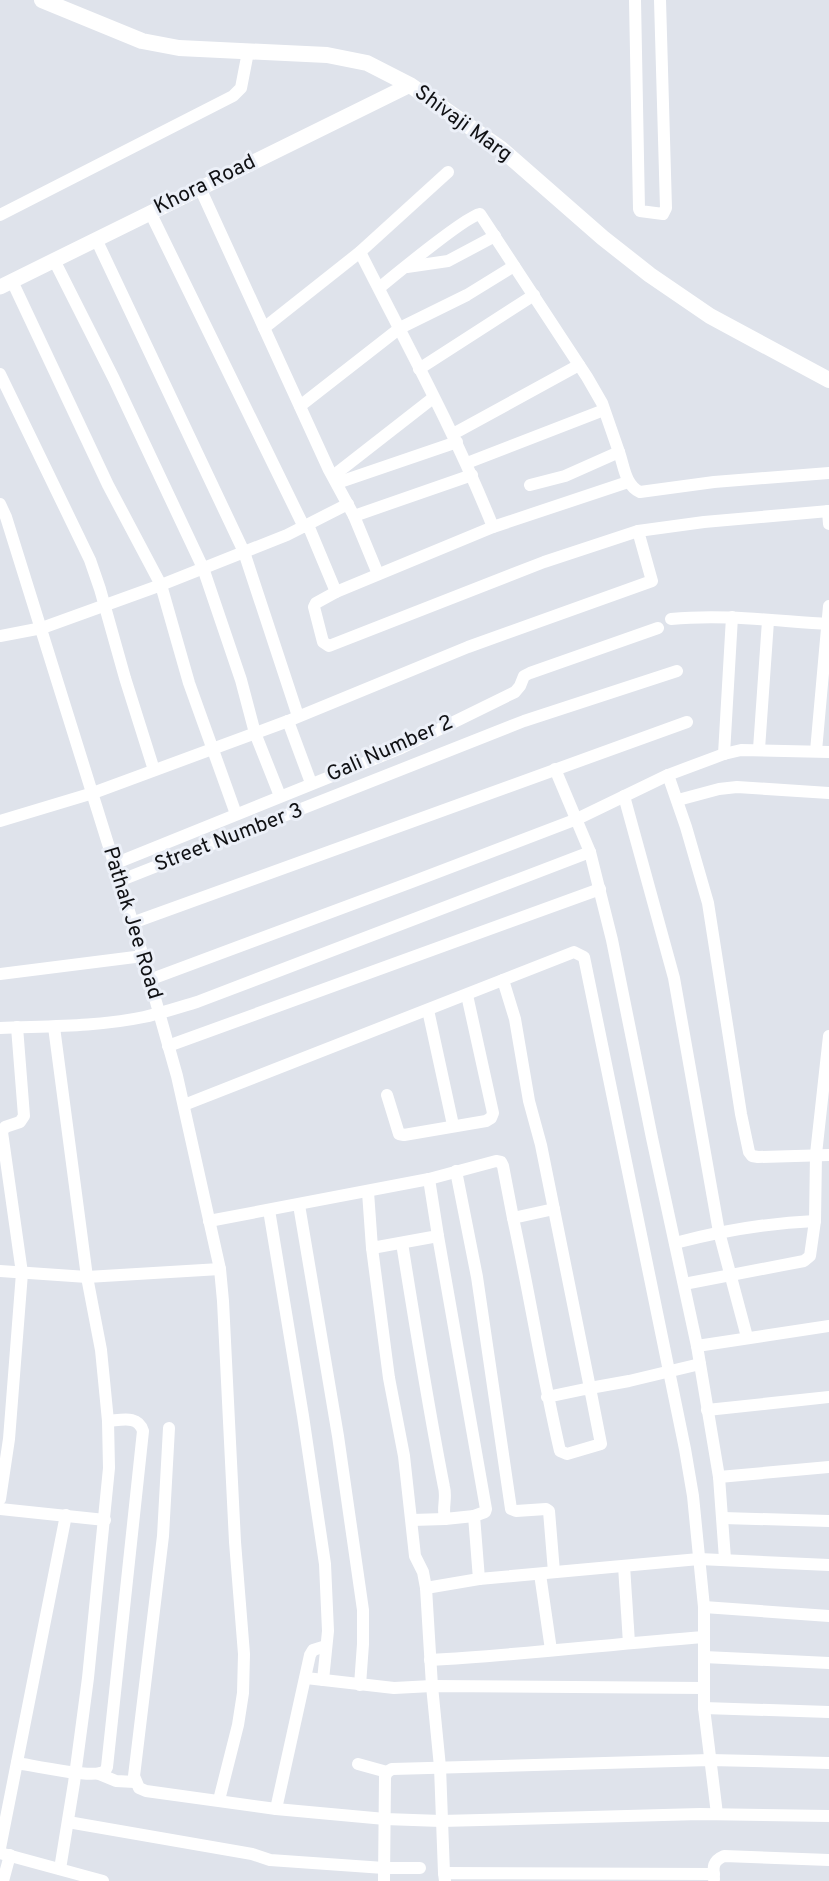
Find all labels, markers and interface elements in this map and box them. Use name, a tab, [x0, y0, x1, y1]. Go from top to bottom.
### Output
street label: Shivaji Marg	[409, 79, 517, 169]
street label: Khora Road	[150, 149, 260, 221]
street label: Gali Number 2	[323, 709, 457, 789]
street label: Street Number 3	[151, 797, 307, 879]
street label: Pathak Jee Road	[96, 843, 168, 1003]

